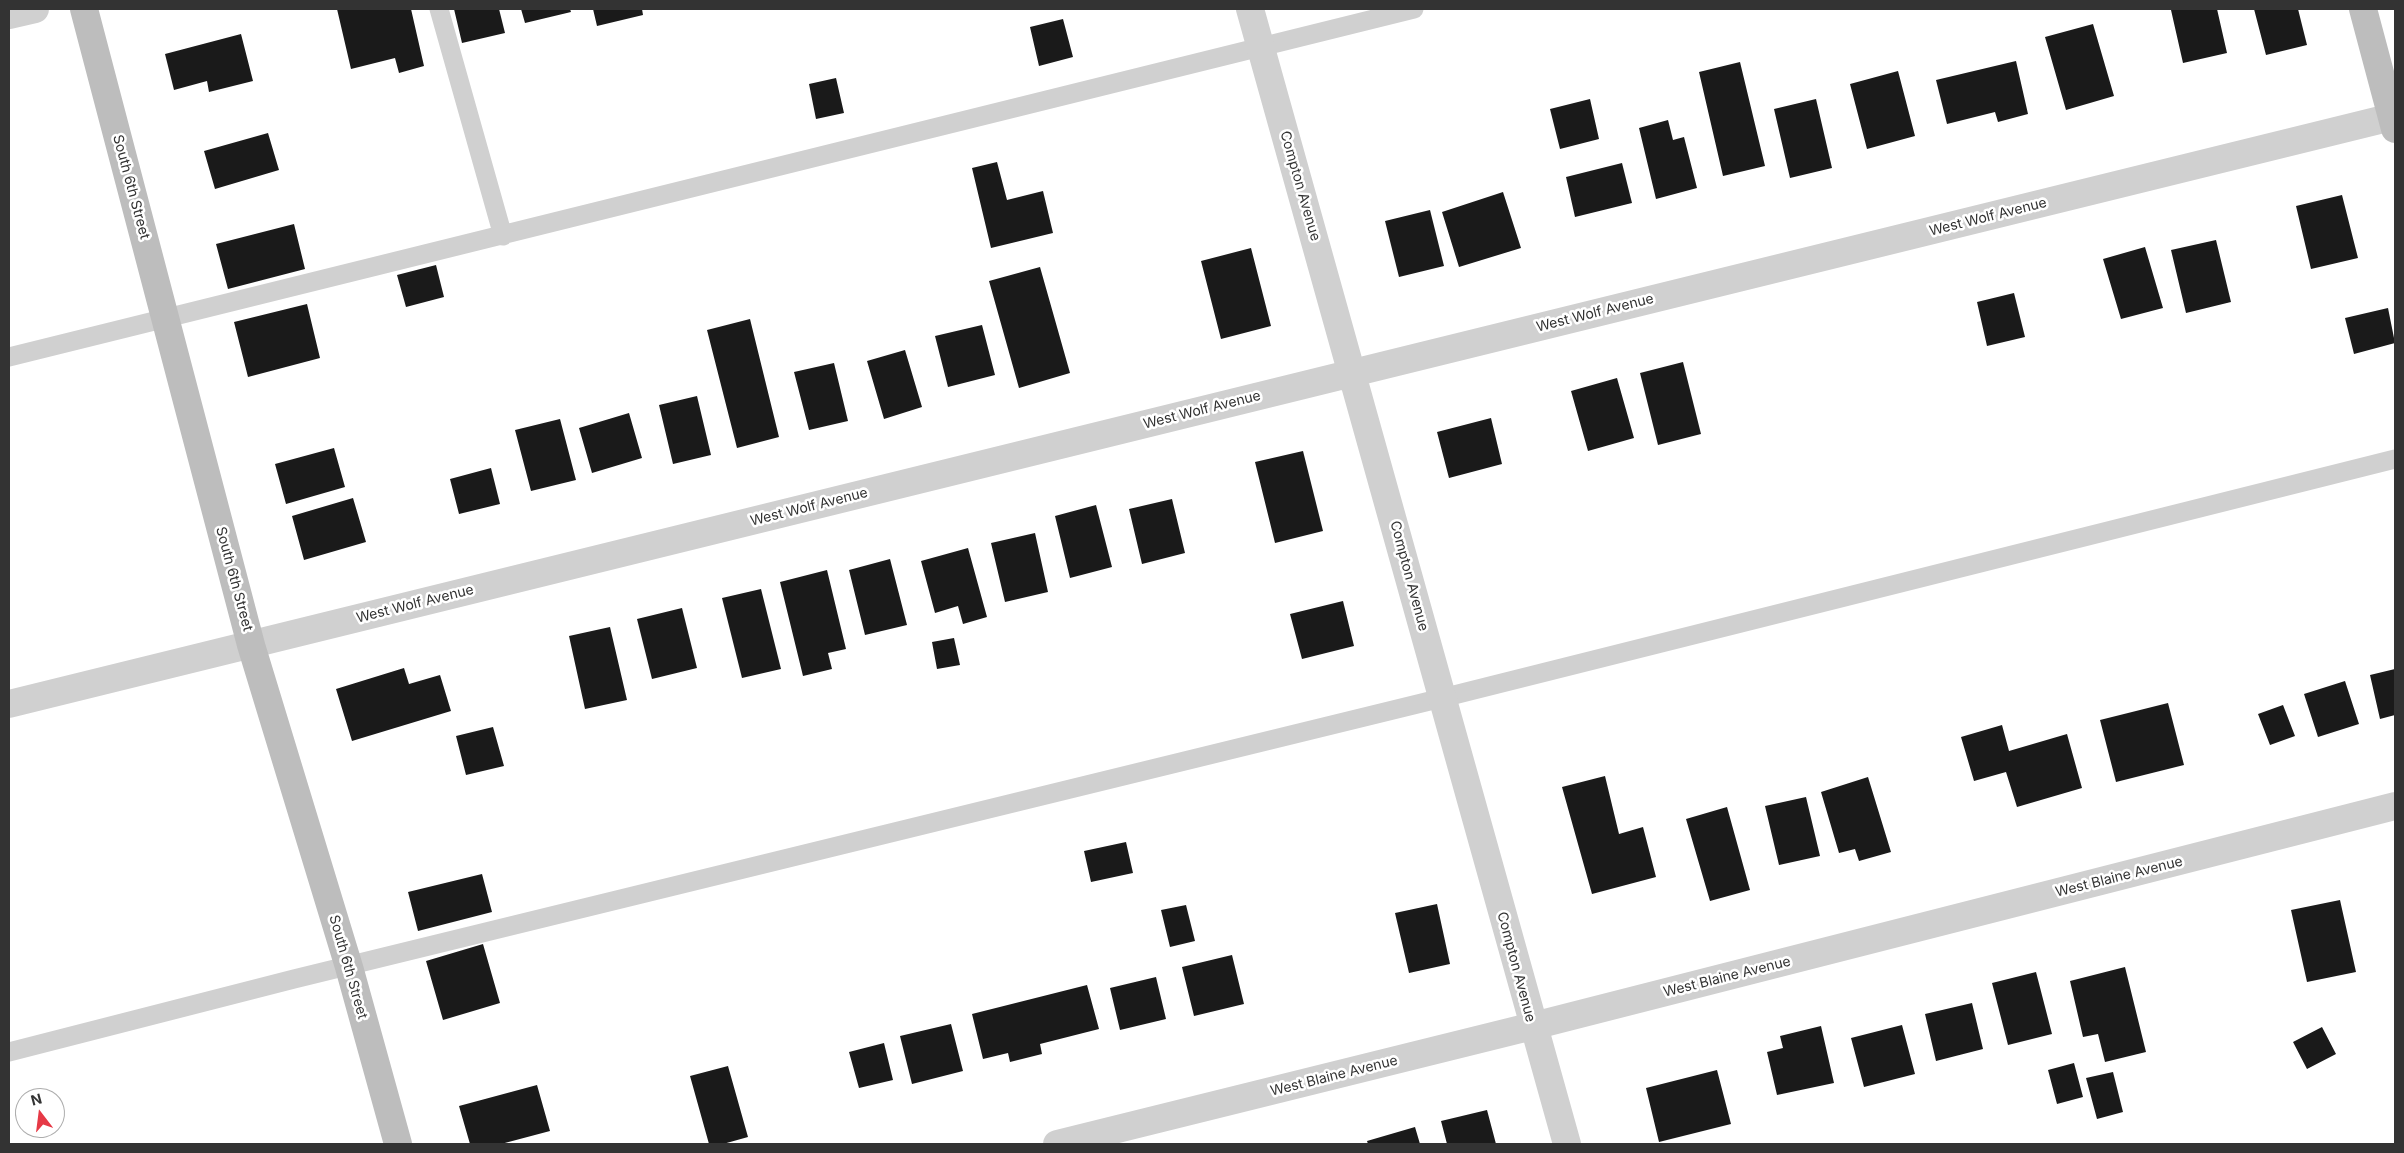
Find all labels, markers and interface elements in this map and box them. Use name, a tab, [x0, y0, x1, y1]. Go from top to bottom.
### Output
street label: Compton Avenue	[1276, 129, 1324, 243]
street label: South 6th Street	[109, 133, 153, 241]
street label: West Wolf Avenue	[1928, 194, 2048, 240]
street label: West Wolf Avenue	[1535, 290, 1655, 336]
street label: West Wolf Avenue	[1142, 387, 1262, 433]
street label: West Wolf Avenue	[749, 484, 869, 530]
street label: Compton Avenue	[1386, 519, 1432, 633]
street label: South 6th Street	[212, 525, 256, 633]
street label: West Wolf Avenue	[355, 581, 475, 627]
street label: West Blaine Avenue	[2054, 853, 2184, 901]
street label: Compton Avenue	[1493, 910, 1539, 1024]
street label: South 6th Street	[325, 913, 371, 1021]
street label: West Blaine Avenue	[1662, 953, 1792, 1001]
street label: West Blaine Avenue	[1269, 1052, 1399, 1100]
north arrow	[15, 1088, 65, 1138]
text: N	[29, 1089, 44, 1109]

